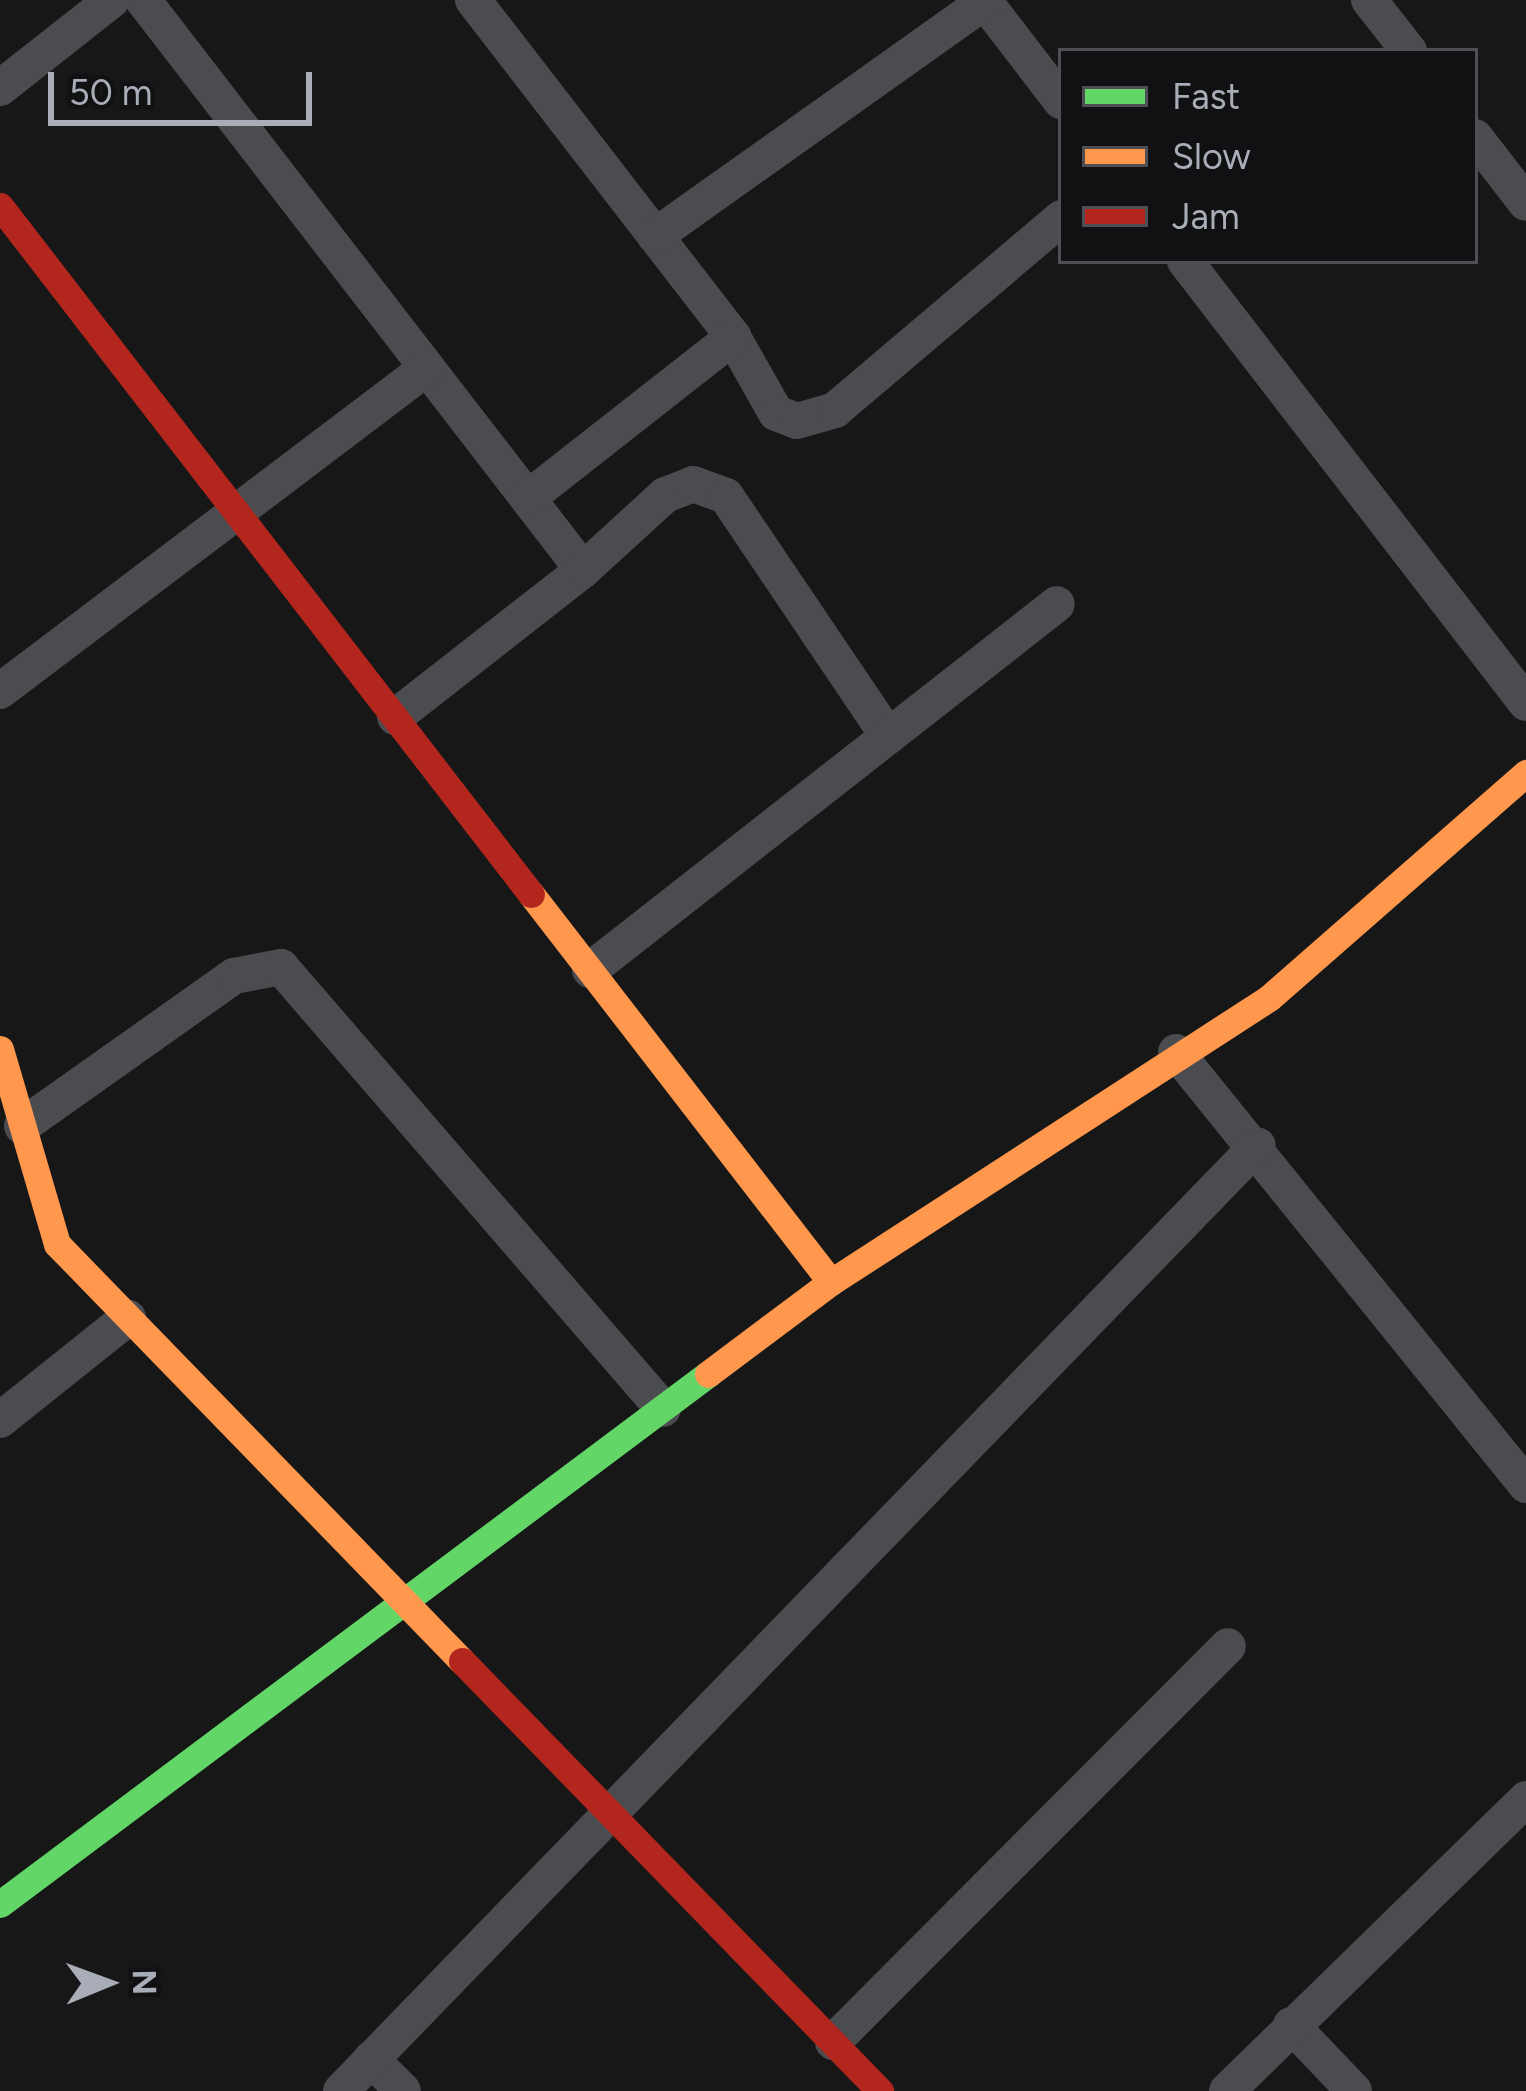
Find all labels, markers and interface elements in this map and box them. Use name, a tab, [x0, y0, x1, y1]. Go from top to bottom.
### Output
scale bar	[54, 48, 318, 122]
legend	[1058, 48, 1478, 264]
text: 50 m	[69, 71, 152, 114]
text: Fast	[1172, 75, 1240, 118]
text: Slow	[1172, 135, 1251, 178]
text: Jam	[1172, 195, 1240, 238]
north arrow	[48, 1923, 168, 2043]
text: N	[125, 1969, 164, 1995]

